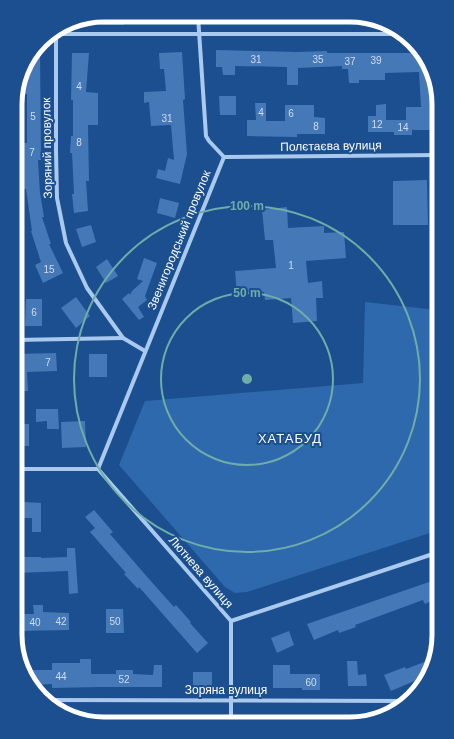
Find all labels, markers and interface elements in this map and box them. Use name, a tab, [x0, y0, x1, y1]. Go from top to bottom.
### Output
house number: 31	[250, 54, 262, 65]
house number: 35	[312, 54, 324, 65]
house number: 39	[370, 55, 382, 66]
house number: 37	[344, 56, 356, 67]
house number: 4	[76, 81, 82, 92]
street label: Зоряний провулок	[39, 97, 55, 199]
house number: 4	[258, 107, 264, 118]
house number: 6	[288, 108, 294, 119]
house number: 5	[30, 111, 36, 122]
house number: 31	[161, 113, 173, 124]
house number: 12	[371, 119, 383, 130]
house number: 8	[313, 121, 319, 132]
house number: 14	[397, 122, 409, 133]
house number: 8	[76, 137, 82, 148]
street label: Полєтаєва вулиця	[280, 138, 382, 154]
house number: 7	[29, 147, 35, 158]
street label: Звенигородський провулок	[145, 167, 214, 312]
text: 100 m	[230, 199, 264, 213]
house number: 1	[288, 260, 294, 271]
house number: 15	[43, 264, 55, 275]
text: 50 m	[233, 286, 261, 300]
house number: 6	[31, 307, 37, 318]
house number: 7	[45, 357, 51, 368]
centre of rings	[240, 372, 254, 386]
district label: ХАТАБУД	[258, 431, 322, 446]
street label: Лютнева вулиця	[166, 533, 236, 611]
house number: 42	[55, 616, 67, 627]
house number: 50	[109, 616, 121, 627]
house number: 40	[29, 617, 41, 628]
house number: 44	[55, 671, 67, 682]
house number: 52	[118, 674, 130, 685]
house number: 60	[305, 677, 317, 688]
street label: Зоряна вулиця	[185, 683, 267, 697]

